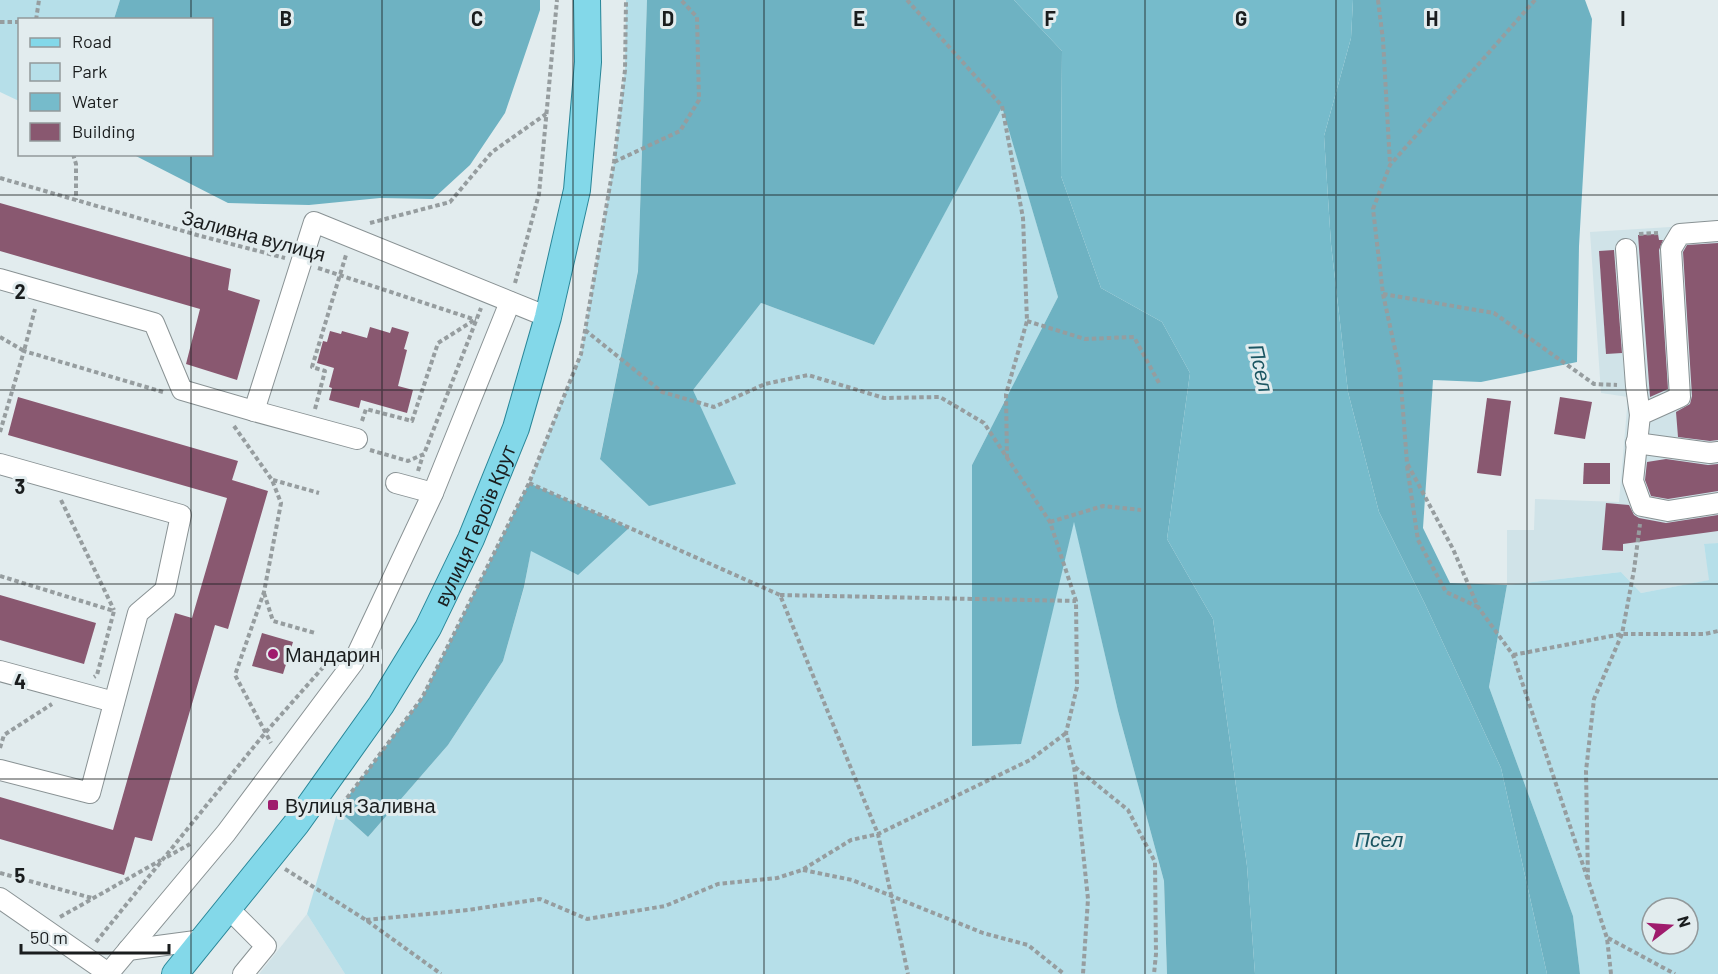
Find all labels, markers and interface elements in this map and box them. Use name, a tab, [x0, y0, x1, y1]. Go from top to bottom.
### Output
text: B	[280, 6, 292, 30]
text: C	[471, 6, 483, 30]
text: D	[662, 6, 674, 30]
text: E	[853, 6, 865, 30]
text: F	[1044, 6, 1056, 30]
text: G	[1235, 6, 1247, 30]
text: H	[1426, 6, 1438, 30]
text: I	[1620, 6, 1626, 30]
legend	[18, 18, 213, 156]
text: Road	[72, 30, 112, 52]
text: Park	[72, 60, 107, 82]
text: Water	[72, 90, 119, 112]
text: Building	[72, 120, 135, 142]
street label: Заливна вулиця	[180, 204, 328, 266]
text: 2	[14, 279, 26, 303]
water label: Псел	[1244, 342, 1280, 395]
street label: вулиця Героїв Крут	[428, 441, 520, 610]
text: 3	[15, 474, 25, 498]
place label: Мандарин	[285, 642, 380, 666]
marker: Мандарин	[266, 647, 280, 661]
text: 4	[14, 669, 26, 693]
place label: Вулиця Заливна	[285, 793, 437, 817]
marker: Вулиця Заливна	[266, 798, 280, 812]
water label: Псел	[1355, 826, 1403, 851]
text: 5	[15, 863, 26, 887]
north arrow	[1640, 896, 1700, 956]
text: N	[1674, 914, 1695, 929]
scale bar	[21, 917, 170, 955]
text: 50 m	[30, 926, 68, 948]

